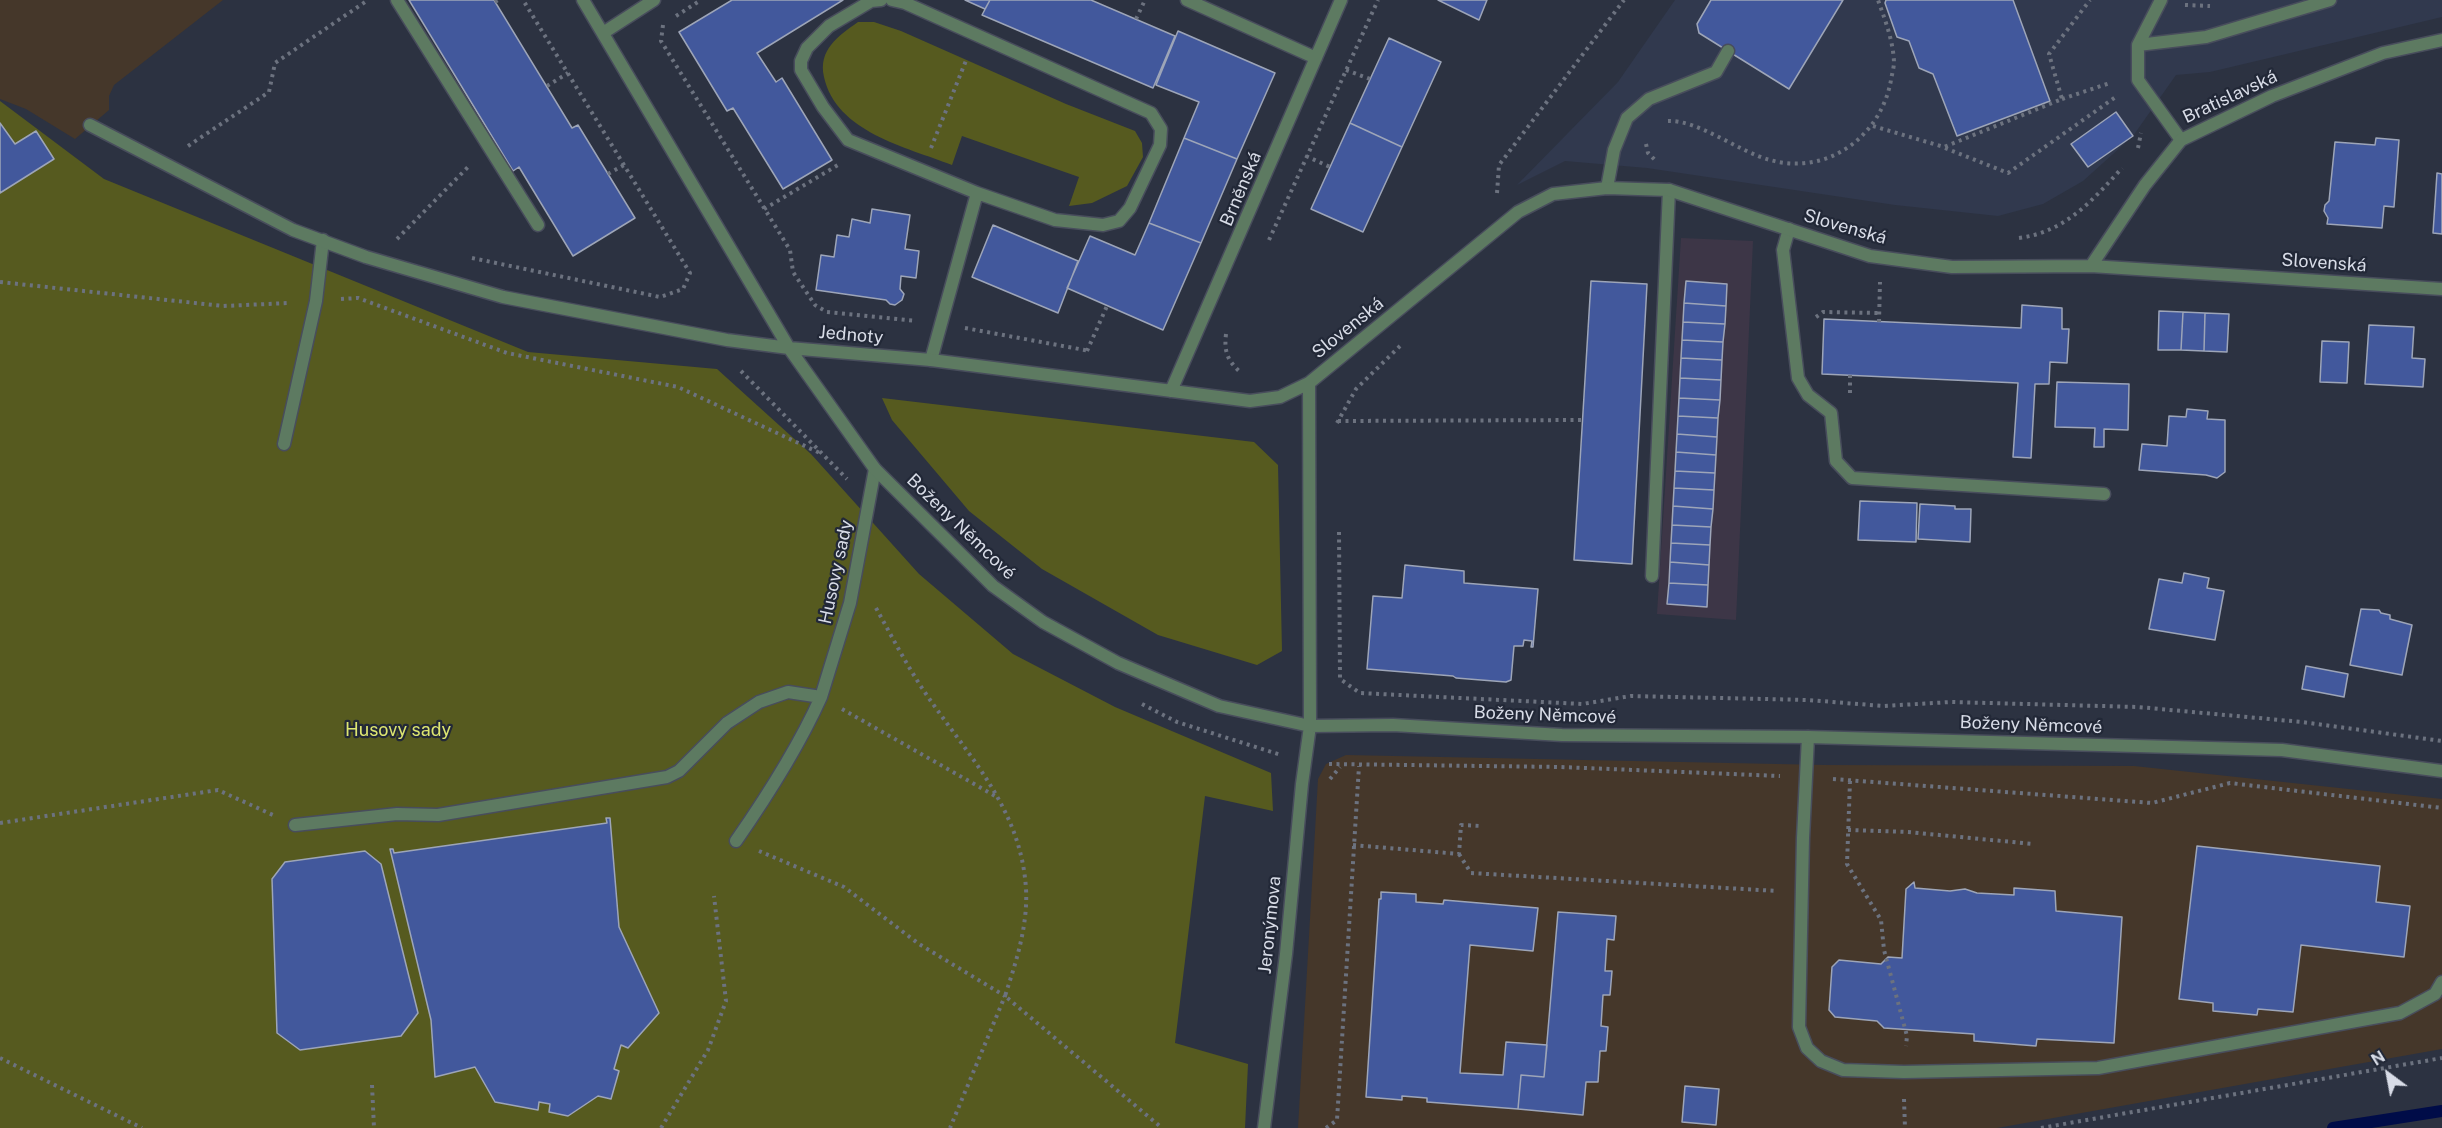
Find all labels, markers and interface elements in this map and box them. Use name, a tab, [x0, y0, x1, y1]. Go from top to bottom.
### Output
street label: Bratislavská	[2179, 66, 2281, 128]
street label: Brněnská	[1216, 148, 1266, 230]
street label: Slovenská	[1801, 205, 1889, 249]
street label: Slovenská	[2281, 249, 2367, 277]
street label: Slovenská	[1308, 293, 1388, 363]
street label: Jednoty	[818, 321, 884, 349]
street label: Boženy Němcové	[902, 470, 1020, 584]
street label: Husovy sady	[814, 518, 858, 626]
street label: Boženy Němcové	[1473, 702, 1617, 728]
street label: Boženy Němcové	[1959, 712, 2103, 738]
park label: Husovy sady	[345, 719, 451, 741]
street label: Jeronýmova	[1254, 875, 1286, 975]
north arrow	[2358, 1044, 2418, 1104]
text: N	[2368, 1047, 2389, 1070]

